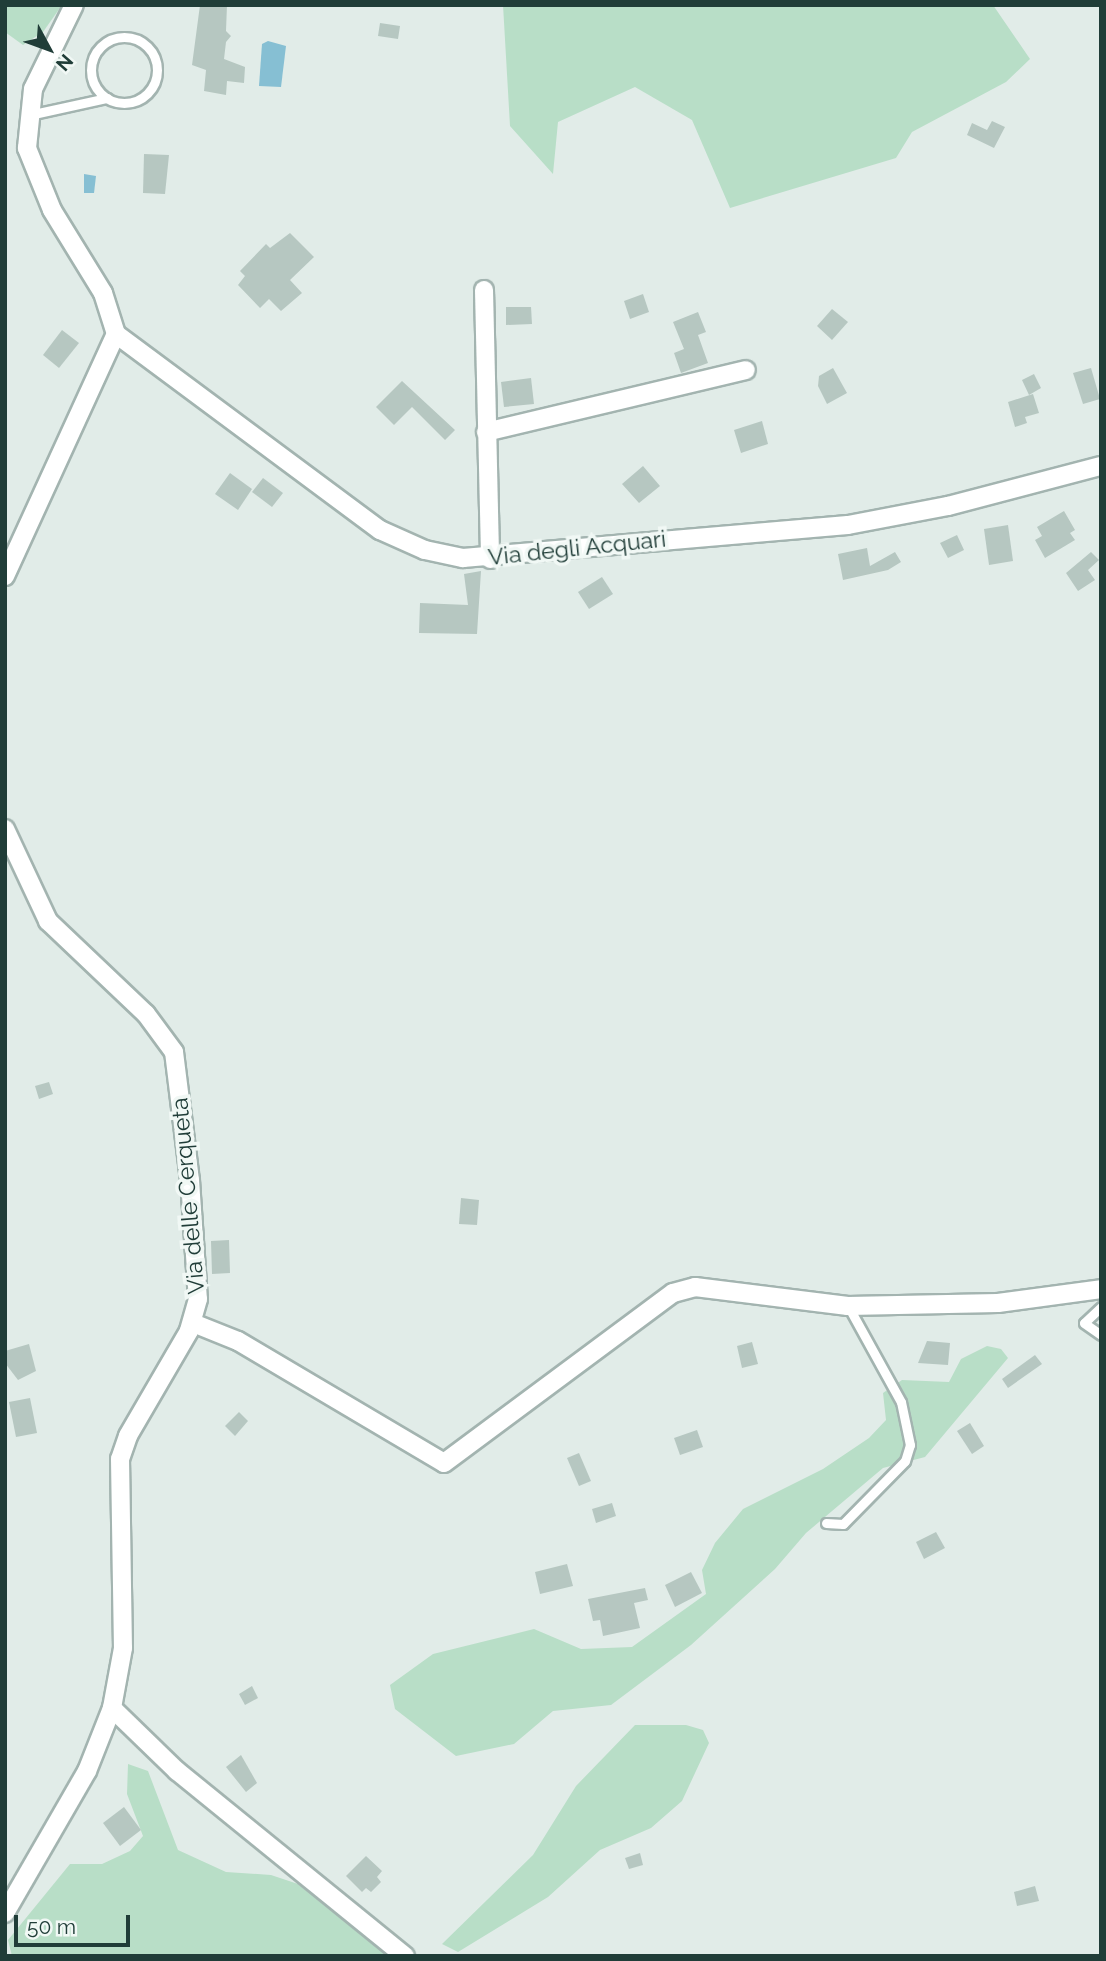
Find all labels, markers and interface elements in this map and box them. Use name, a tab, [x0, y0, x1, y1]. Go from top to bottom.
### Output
north arrow	[14, 14, 84, 84]
text: N	[52, 50, 78, 75]
street label: Via degli Acquari	[486, 525, 668, 571]
street label: Via delle Cerqueta	[166, 1097, 210, 1295]
scale bar	[18, 1902, 133, 1946]
text: 50 m	[27, 1914, 76, 1939]

